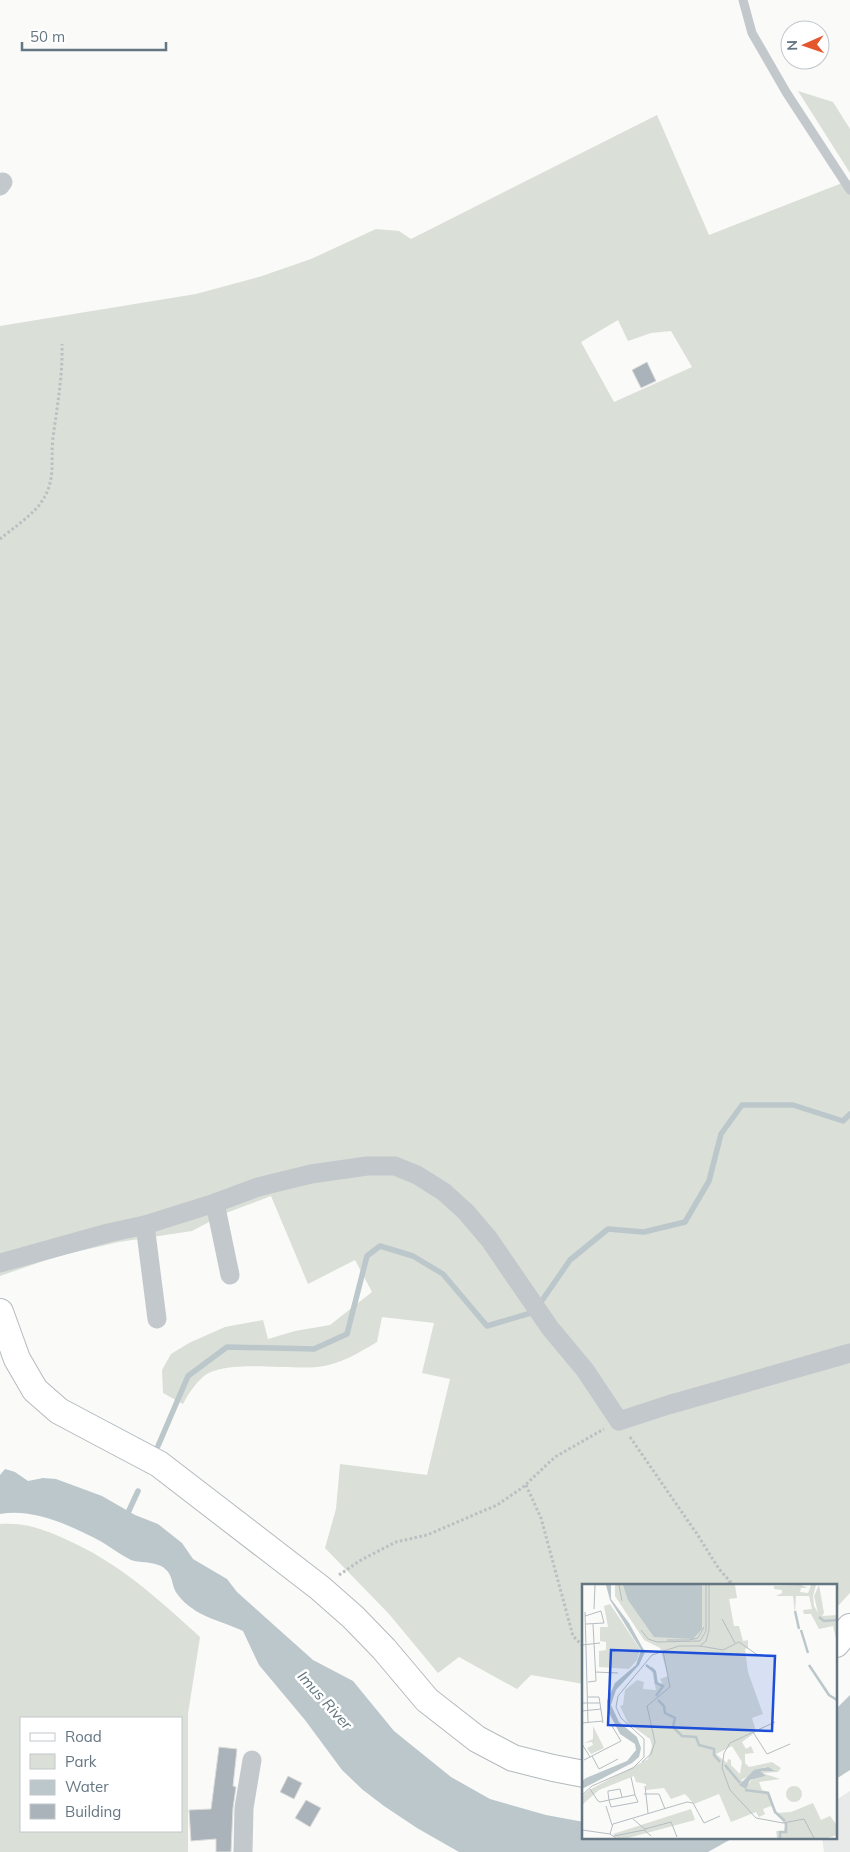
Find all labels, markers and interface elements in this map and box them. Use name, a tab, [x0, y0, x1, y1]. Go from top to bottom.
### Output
scale bar	[22, 20, 166, 52]
north arrow	[780, 20, 830, 70]
text: 50 m	[30, 27, 65, 46]
text: N	[783, 40, 801, 51]
inset map	[582, 1584, 838, 1840]
water label: Imus River	[294, 1667, 357, 1734]
legend	[20, 1717, 182, 1832]
text: Road	[65, 1727, 102, 1746]
text: Park	[65, 1752, 97, 1771]
text: Water	[65, 1777, 109, 1796]
text: Building	[65, 1802, 121, 1821]

